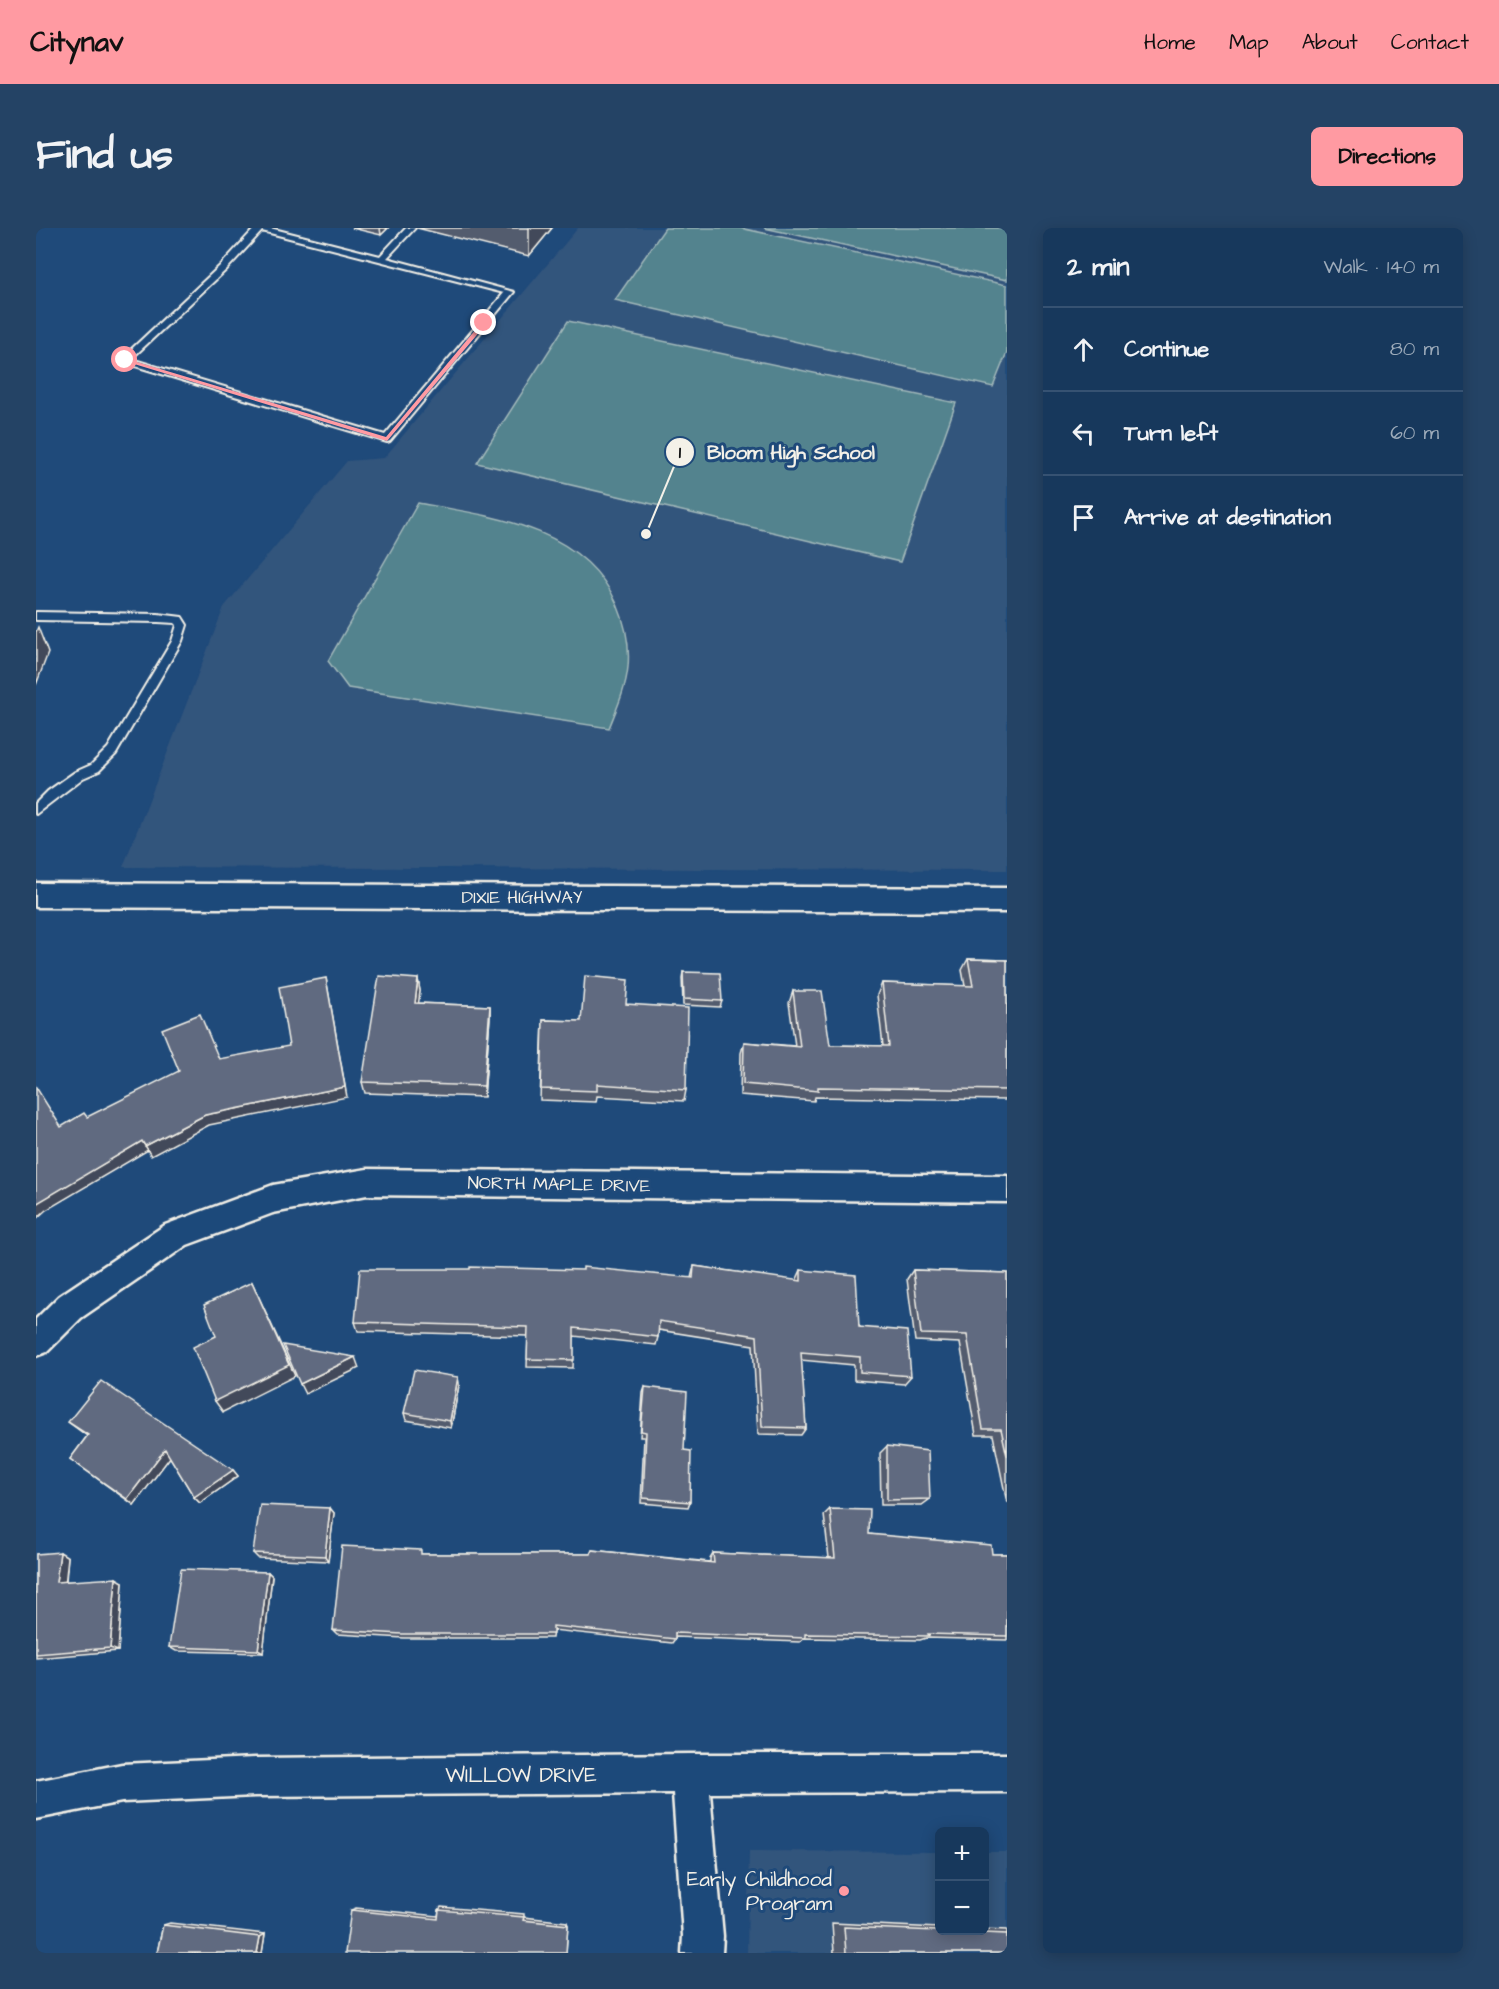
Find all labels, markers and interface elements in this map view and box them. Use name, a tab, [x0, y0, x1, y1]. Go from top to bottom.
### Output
text: Citynav	[30, 23, 124, 62]
text: Home	[1144, 28, 1196, 57]
text: Map	[1229, 28, 1269, 57]
text: About	[1302, 28, 1358, 57]
text: Contact	[1391, 28, 1469, 57]
text: Find us	[36, 127, 173, 185]
button: Directions	[1311, 127, 1463, 186]
text: 2 min	[1067, 249, 1129, 285]
text: Walk · 140 m	[1323, 253, 1439, 281]
route end	[470, 309, 496, 335]
icon: ahead	[1067, 333, 1100, 366]
text: Continue	[1124, 334, 1209, 365]
text: 80 m	[1390, 335, 1439, 363]
route start	[111, 346, 137, 372]
icon: left	[1067, 417, 1100, 450]
text: Turn left	[1124, 418, 1218, 449]
text: 60 m	[1390, 419, 1439, 447]
callout: Bloom High School	[665, 433, 886, 471]
text: Bloom High School	[707, 439, 875, 468]
text: 1	[679, 440, 682, 465]
icon: arrive	[1067, 501, 1100, 534]
text: Arrive at destination	[1124, 502, 1331, 533]
street label: DIXIE HIGHWAY	[462, 885, 583, 910]
street label: NORTH MAPLE DRIVE	[467, 1170, 651, 1199]
street label: WILLOW DRIVE	[445, 1761, 597, 1790]
map controls	[935, 1827, 989, 1935]
button: +	[935, 1827, 989, 1881]
place label: Early Childhood Program	[687, 1865, 833, 1920]
button: −	[935, 1881, 989, 1935]
marker: Early Childhood Program	[837, 1884, 851, 1898]

